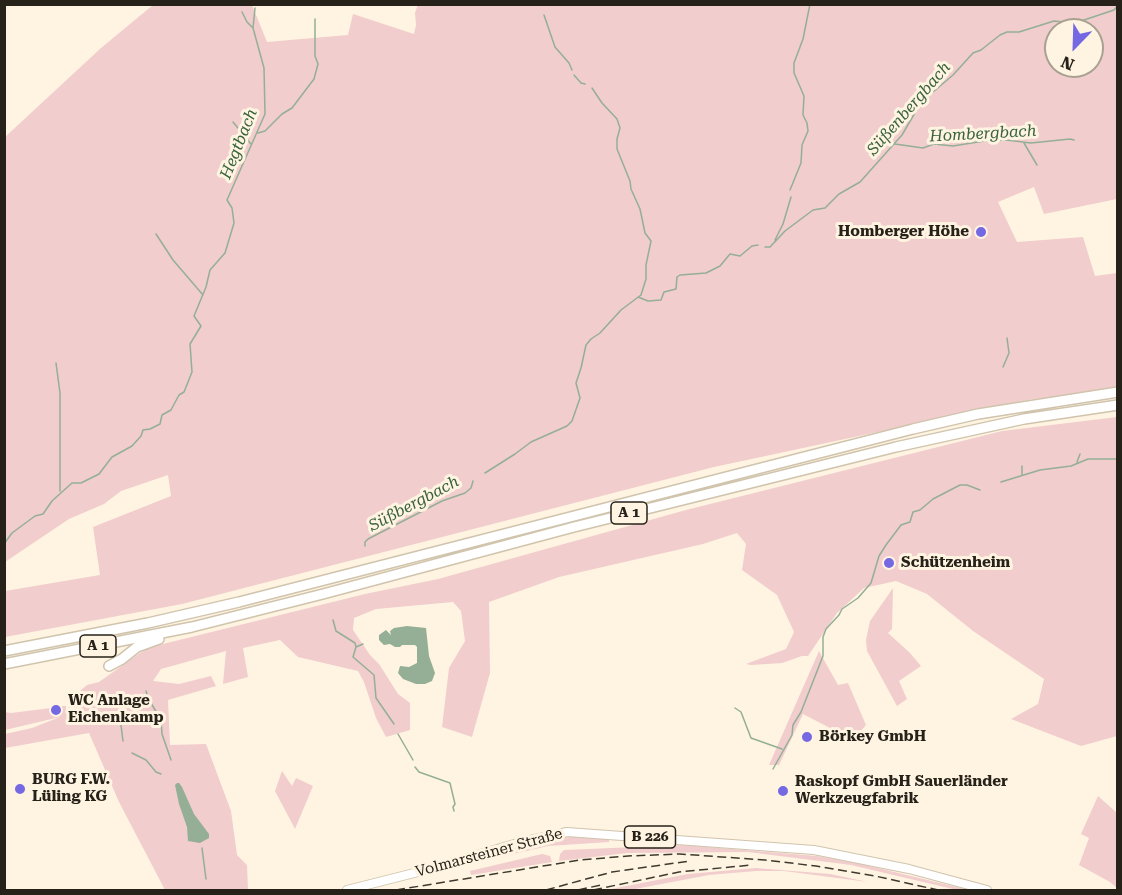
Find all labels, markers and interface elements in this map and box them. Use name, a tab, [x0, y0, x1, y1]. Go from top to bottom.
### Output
north arrow	[1044, 18, 1104, 78]
text: N	[1058, 52, 1077, 74]
water label: Süßenbergbach	[863, 58, 955, 160]
water label: Hegtbach	[216, 106, 262, 182]
water label: Hombergbach	[929, 122, 1037, 146]
place label: Homberger Höhe	[838, 223, 969, 241]
marker: Homberger Höhe	[974, 225, 988, 239]
water label: Süßbergbach	[366, 472, 462, 536]
road number: A 1	[611, 502, 647, 524]
place label: Schützenheim	[901, 554, 1010, 572]
marker: Schützenheim	[882, 556, 896, 570]
road number: A 1	[80, 635, 116, 657]
place label: WC Anlage Eichenkamp	[68, 692, 164, 727]
marker: WC Anlage Eichenkamp	[49, 703, 63, 717]
place label: Börkey GmbH	[819, 728, 926, 746]
marker: Börkey GmbH	[800, 730, 814, 744]
place label: BURG F.W. Lüling KG	[32, 771, 110, 806]
place label: Raskopf GmbH Sauerländer Werkzeugfabrik	[795, 773, 1008, 808]
marker: BURG F.W. Lüling KG	[13, 782, 27, 796]
marker: Raskopf GmbH Sauerländer Werkzeugfabrik	[776, 784, 790, 798]
street label: Volmarsteiner Straße	[413, 825, 565, 881]
road number: B 226	[624, 826, 676, 848]

